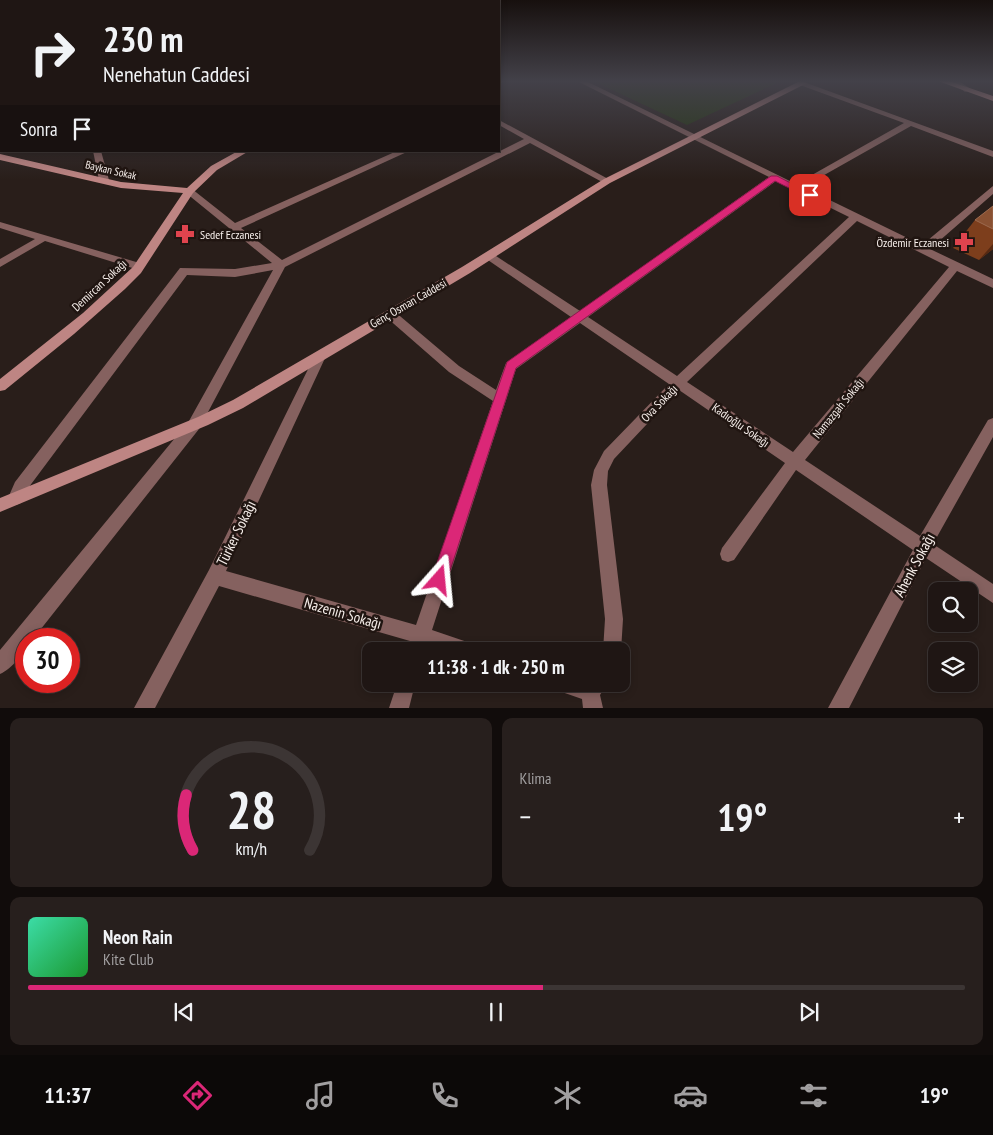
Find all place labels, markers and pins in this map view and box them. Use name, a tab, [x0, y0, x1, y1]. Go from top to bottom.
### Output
pin	[789, 174, 831, 216]
pharmacy icon: Sedef Eczanesi	[174, 223, 196, 245]
place label: Sedef Eczanesi	[200, 227, 261, 242]
pharmacy icon: Özdemir Eczanesi	[953, 231, 975, 253]
place label: Özdemir Eczanesi	[877, 235, 949, 250]

